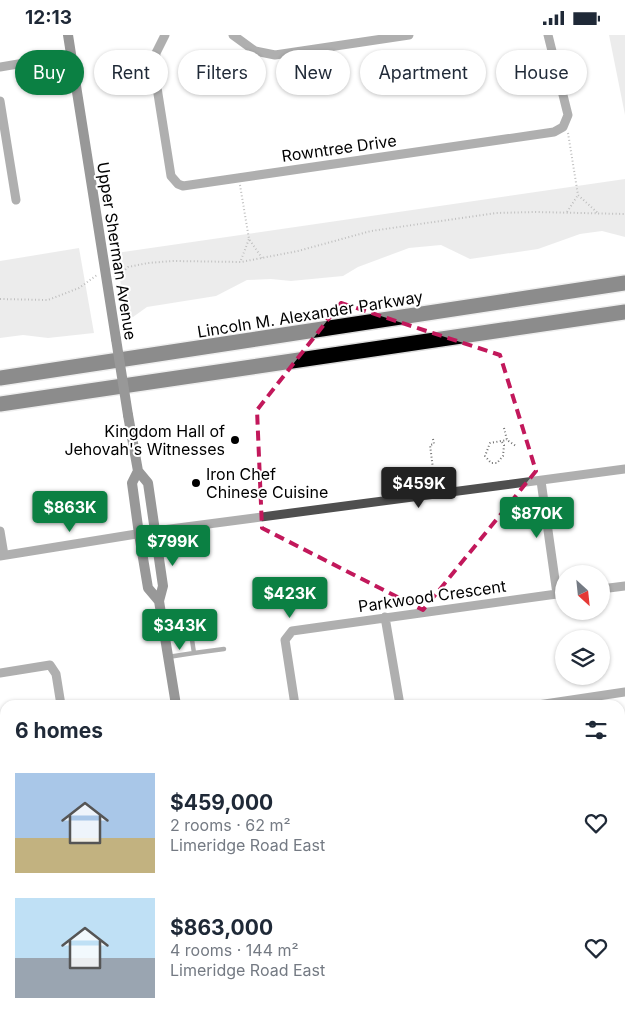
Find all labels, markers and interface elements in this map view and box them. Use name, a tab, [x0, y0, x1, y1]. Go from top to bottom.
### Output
text: 12:13	[25, 6, 72, 29]
chip: Buy	[15, 50, 84, 95]
chip: Rent	[94, 50, 168, 95]
chip: Filters	[178, 50, 266, 95]
chip: New	[276, 50, 350, 95]
chip: Apartment	[360, 50, 486, 95]
chip: House	[496, 50, 587, 95]
street label: Rowntree Drive	[280, 130, 398, 166]
street label: Upper Sherman Avenue	[93, 161, 141, 341]
street label: Lincoln M. Alexander Parkway	[196, 286, 424, 342]
place label: Kingdom Hall of Jehovah's Witnesses	[64, 421, 225, 459]
marker: Kingdom Hall of Jehovah's Witnesses	[229, 434, 241, 446]
place label: Iron Chef Chinese Cuisine	[206, 464, 328, 502]
pin: $459K	[384, 467, 454, 509]
text: $459K	[392, 473, 446, 493]
marker: Iron Chef Chinese Cuisine	[190, 477, 202, 489]
pin: $863K	[35, 491, 105, 533]
text: $863K	[43, 497, 97, 517]
pin: $870K	[502, 497, 572, 539]
text: $870K	[511, 503, 563, 523]
pin: $799K	[138, 525, 208, 567]
text: $799K	[147, 531, 199, 551]
north arrow	[555, 565, 610, 620]
map controls	[555, 565, 610, 685]
street label: Parkwood Crescent	[357, 576, 507, 616]
pin: $423K	[255, 577, 325, 619]
text: $423K	[263, 583, 317, 603]
pin: $343K	[145, 609, 215, 651]
text: $343K	[153, 615, 207, 635]
button: layers	[555, 630, 610, 685]
icon: filters	[582, 716, 610, 744]
text: 6 homes	[15, 718, 103, 743]
text: $459,000	[170, 790, 273, 815]
icon: home	[55, 793, 115, 853]
icon: heart	[582, 809, 610, 837]
text: 2 rooms · 62 m²	[170, 815, 291, 835]
text: Limeridge Road East	[170, 835, 325, 855]
text: $863,000	[170, 915, 273, 940]
icon: home	[55, 918, 115, 978]
icon: heart	[582, 934, 610, 962]
text: 4 rooms · 144 m²	[170, 940, 299, 960]
text: Limeridge Road East	[170, 960, 325, 980]

